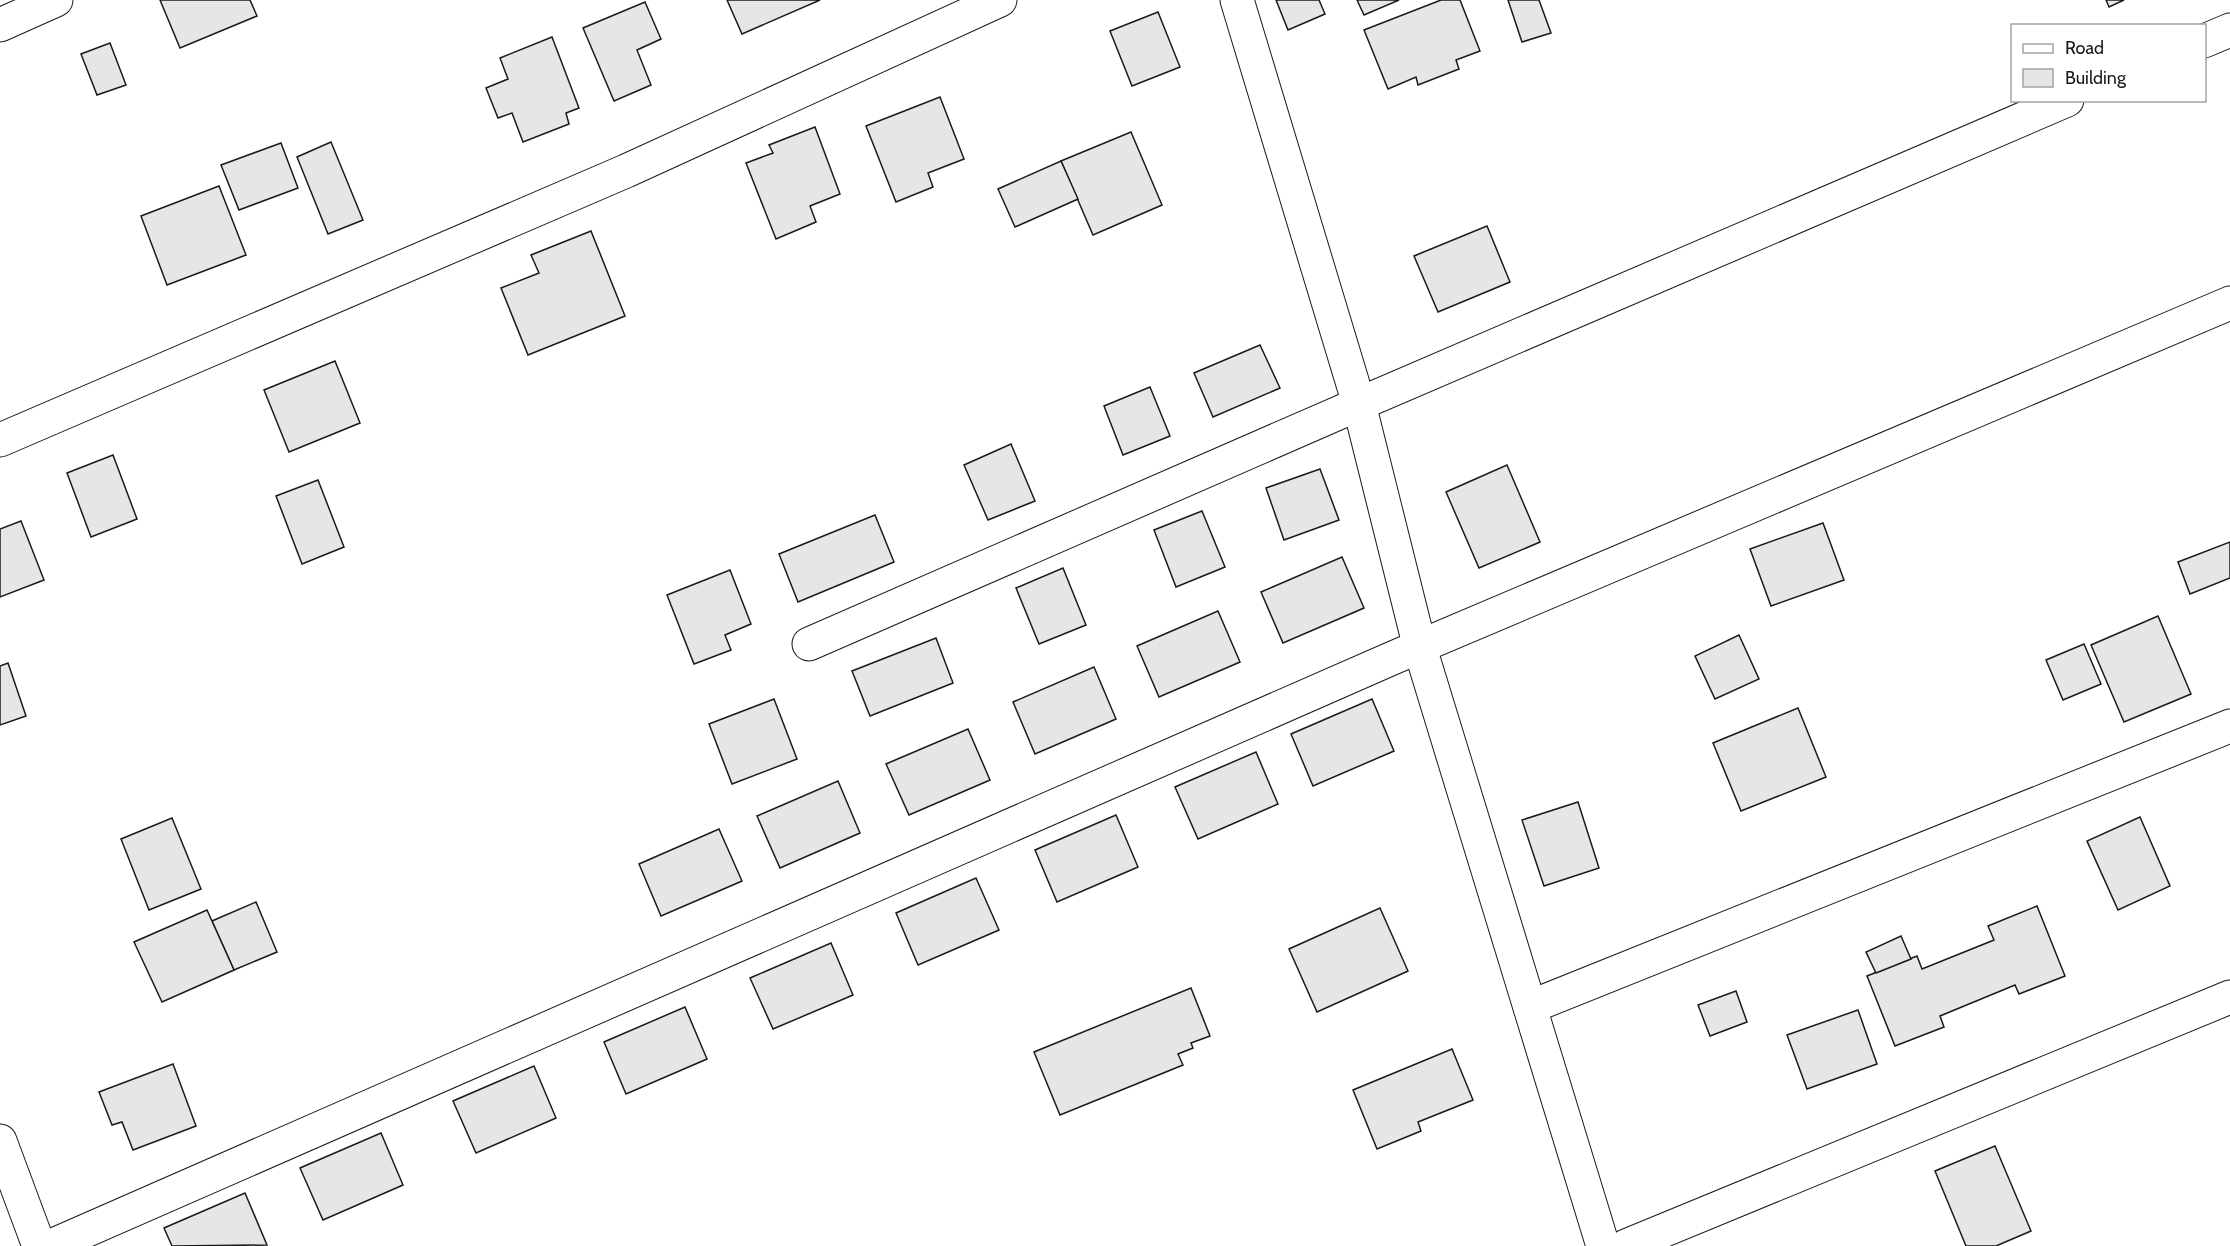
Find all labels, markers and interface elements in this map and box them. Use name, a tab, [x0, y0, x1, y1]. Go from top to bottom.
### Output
legend	[2011, 24, 2206, 102]
text: Road	[2065, 37, 2104, 59]
text: Building	[2065, 67, 2127, 89]

